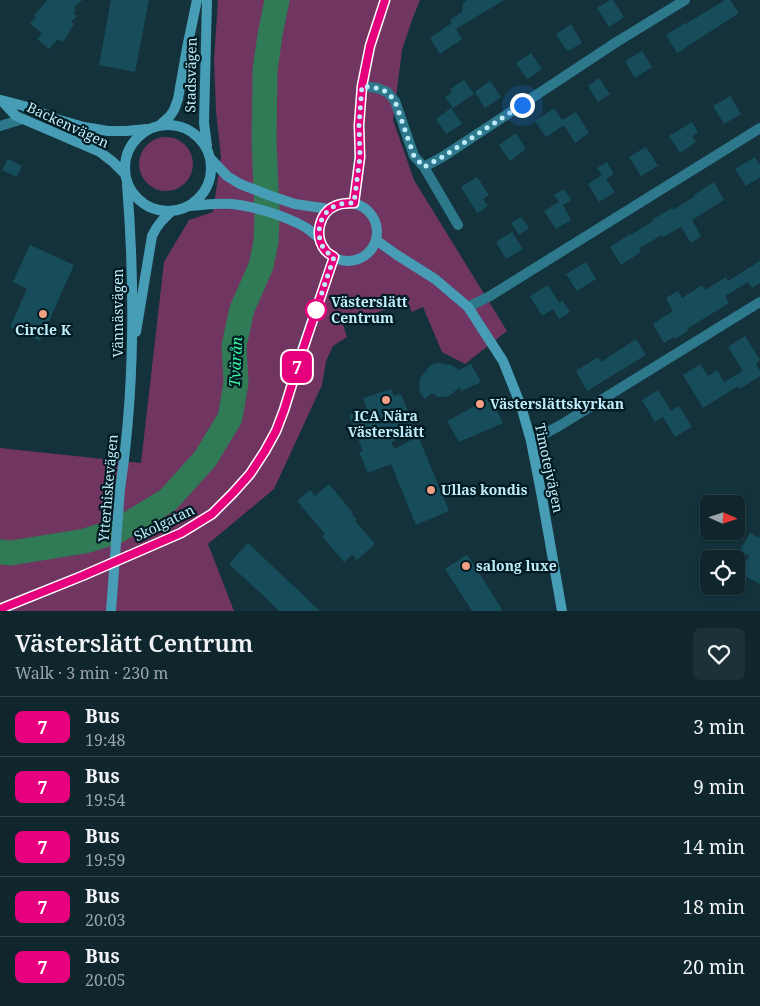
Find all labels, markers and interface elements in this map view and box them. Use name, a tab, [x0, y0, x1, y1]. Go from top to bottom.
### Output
street label: Stadsvägen	[180, 37, 201, 113]
your location	[510, 93, 535, 118]
street label: Backenvägen	[24, 97, 112, 152]
street label: Vännäsvägen	[108, 269, 127, 357]
place label: Västerslätt Centrum	[331, 292, 408, 327]
marker: Västerslätt Centrum	[305, 299, 327, 321]
marker: Circle K	[37, 308, 49, 320]
place label: Circle K	[15, 320, 72, 339]
water label: Tvärån	[224, 336, 246, 388]
line badge: 7	[281, 351, 313, 383]
text: 7	[292, 355, 302, 379]
marker: ICA Nära Västerslätt	[380, 394, 392, 406]
place label: Västerslättskyrkan	[490, 394, 624, 413]
marker: Västerslättskyrkan	[474, 398, 486, 410]
place label: ICA Nära Västerslätt	[348, 406, 425, 441]
street label: Timotejvägen	[531, 421, 568, 514]
street label: Ytterhiskevägen	[93, 433, 122, 543]
place label: Ullas kondis	[441, 480, 528, 499]
marker: Ullas kondis	[425, 484, 437, 496]
north arrow	[700, 495, 745, 540]
map controls	[700, 495, 745, 595]
street label: Skolgatan	[130, 500, 197, 545]
button: locate	[700, 550, 745, 595]
place label: salong luxe	[476, 556, 557, 575]
marker: salong luxe	[460, 560, 472, 572]
text: Västerslätt Centrum	[15, 626, 253, 659]
button: heart	[693, 628, 745, 680]
text: Walk · 3 min · 230 m	[15, 662, 168, 684]
text: Bus	[85, 703, 120, 729]
text: 3 min	[693, 714, 745, 740]
text: 7	[37, 715, 48, 739]
text: 19:48	[85, 729, 125, 751]
text: Bus	[85, 763, 120, 789]
text: 9 min	[693, 774, 745, 800]
text: 7	[37, 775, 48, 799]
text: 19:54	[85, 789, 125, 811]
text: Bus	[85, 823, 120, 849]
text: 14 min	[683, 834, 745, 860]
text: 7	[37, 835, 48, 859]
text: 19:59	[85, 849, 125, 871]
text: Bus	[85, 883, 120, 909]
text: 18 min	[683, 894, 745, 920]
text: 7	[37, 895, 48, 919]
text: 20:03	[85, 909, 125, 931]
text: Bus	[85, 943, 120, 969]
text: 20 min	[683, 954, 745, 980]
text: 7	[37, 955, 48, 979]
text: 20:05	[85, 969, 125, 991]

